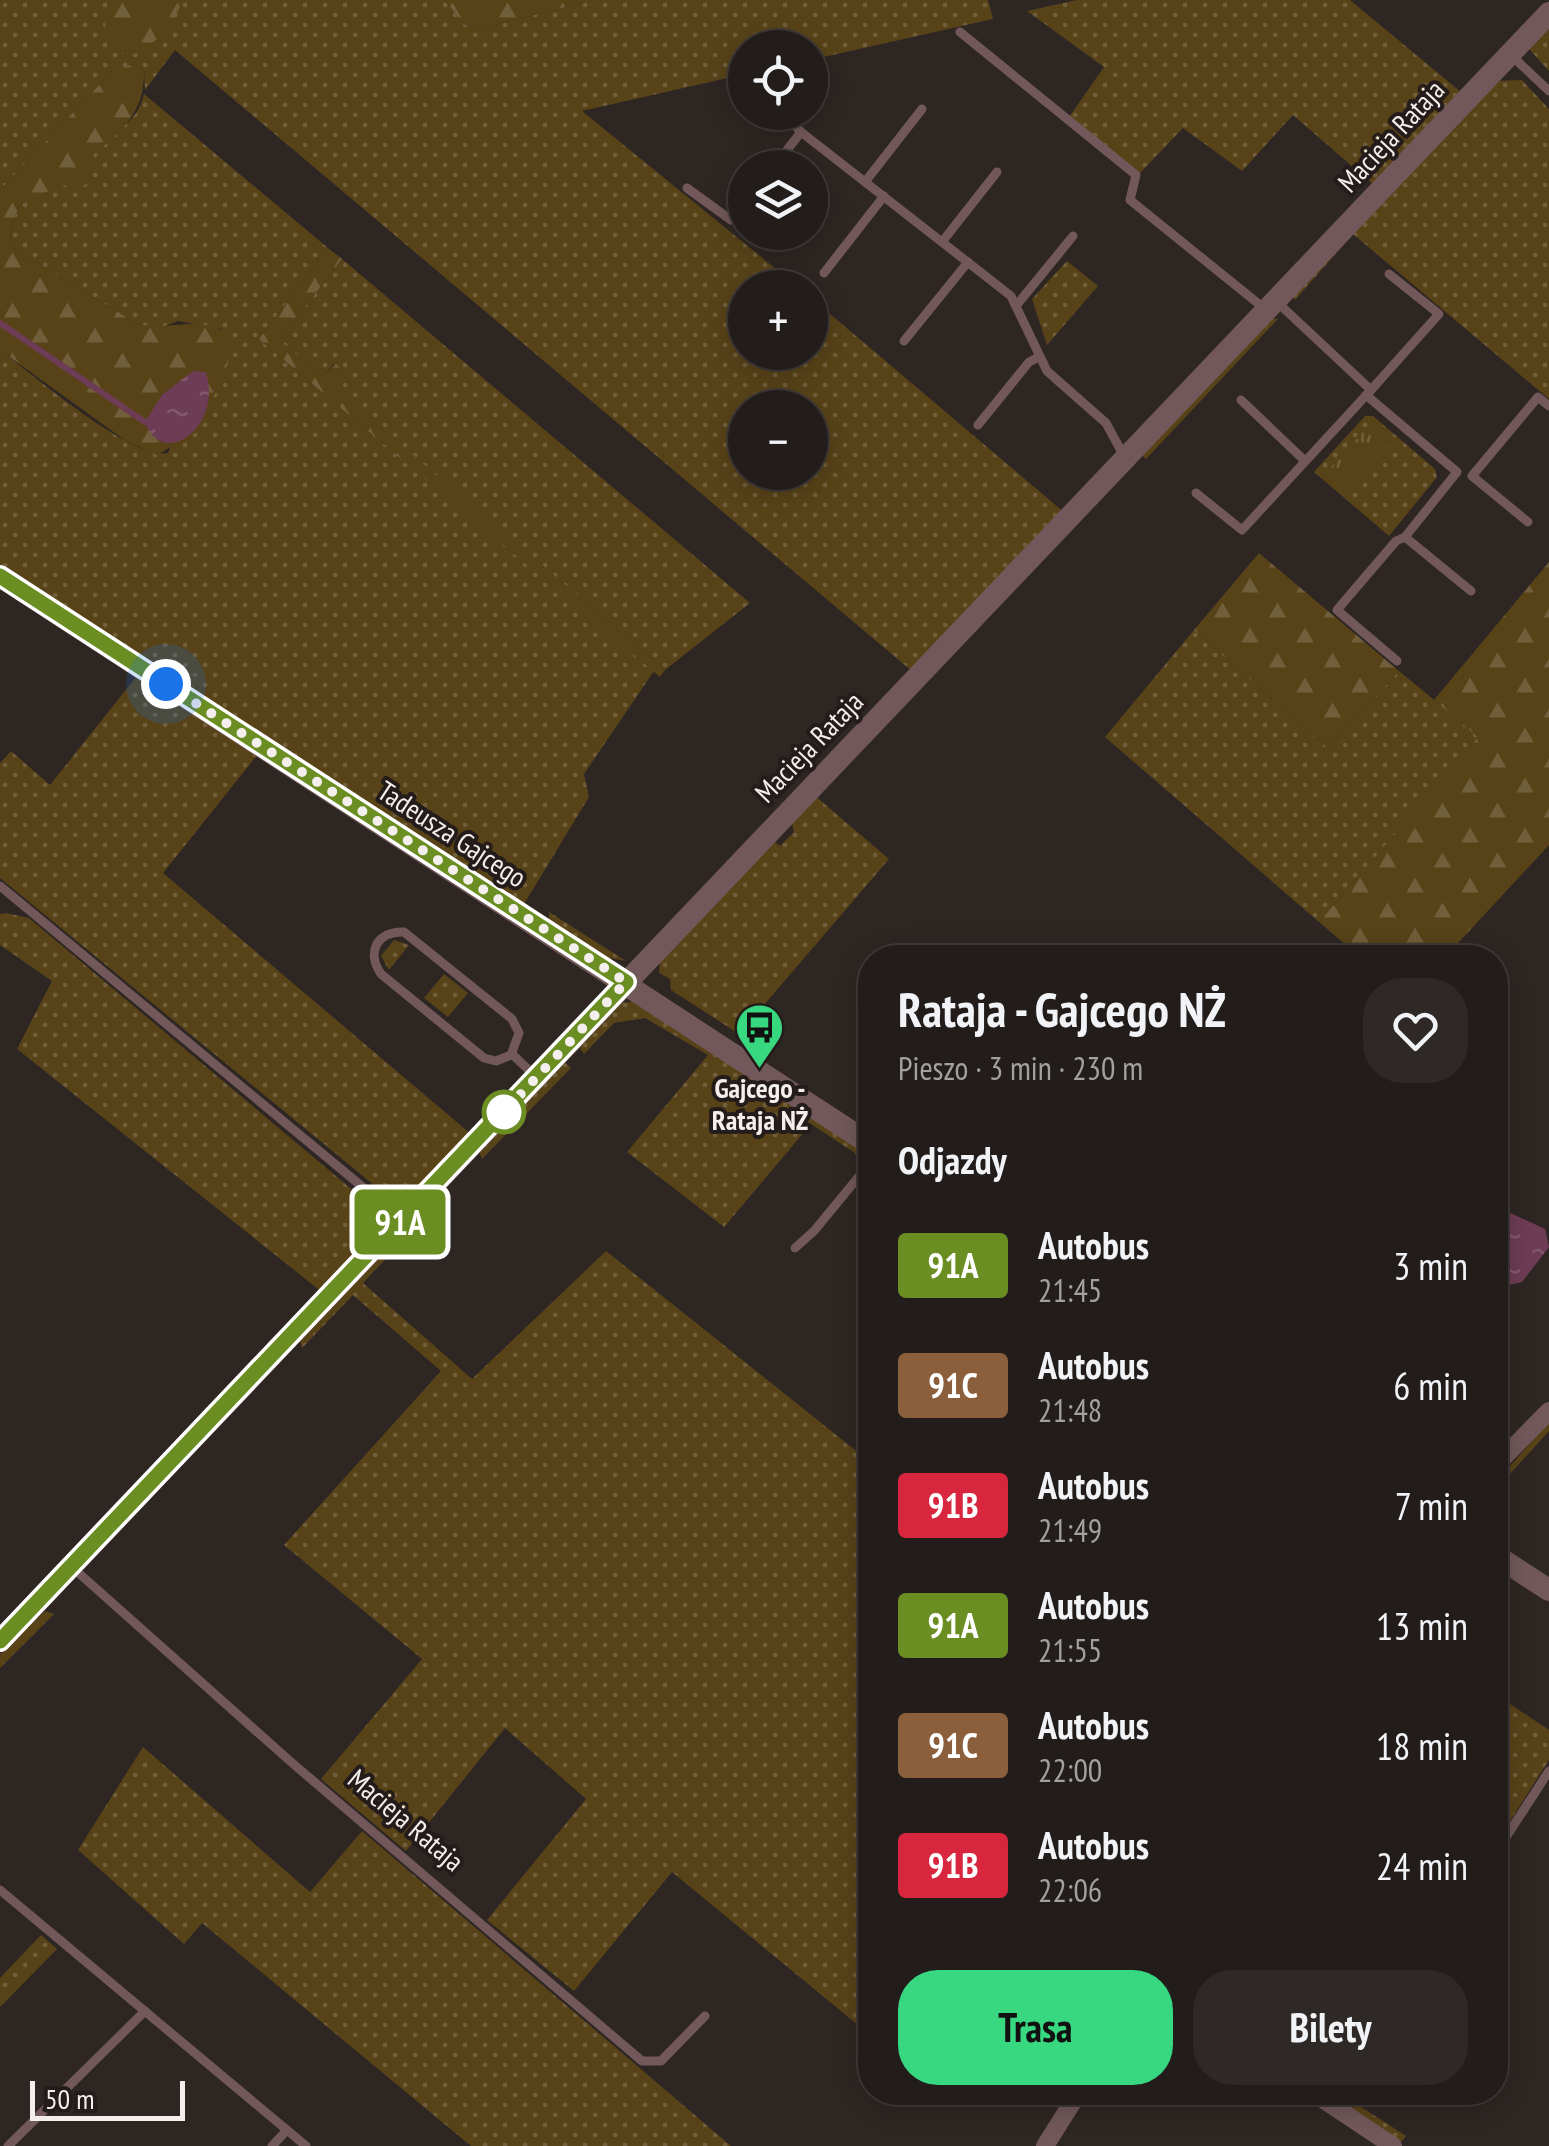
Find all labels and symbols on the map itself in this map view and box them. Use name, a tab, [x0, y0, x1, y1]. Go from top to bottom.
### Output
street label: Macieja Rataja	[1329, 72, 1452, 200]
your location	[141, 659, 191, 709]
street label: Macieja Rataja	[747, 683, 871, 810]
street label: Tadeusza Gajcego	[371, 772, 534, 895]
bus stop icon: Gajcego - Rataja NŻ	[734, 1002, 786, 1070]
place label: Gajcego - Rataja NŻ	[712, 1069, 808, 1138]
unlabelled marker	[483, 1091, 525, 1133]
line badge: 91A	[342, 1190, 458, 1254]
street label: Macieja Rataja	[341, 1760, 472, 1879]
scale bar	[30, 2076, 185, 2120]

